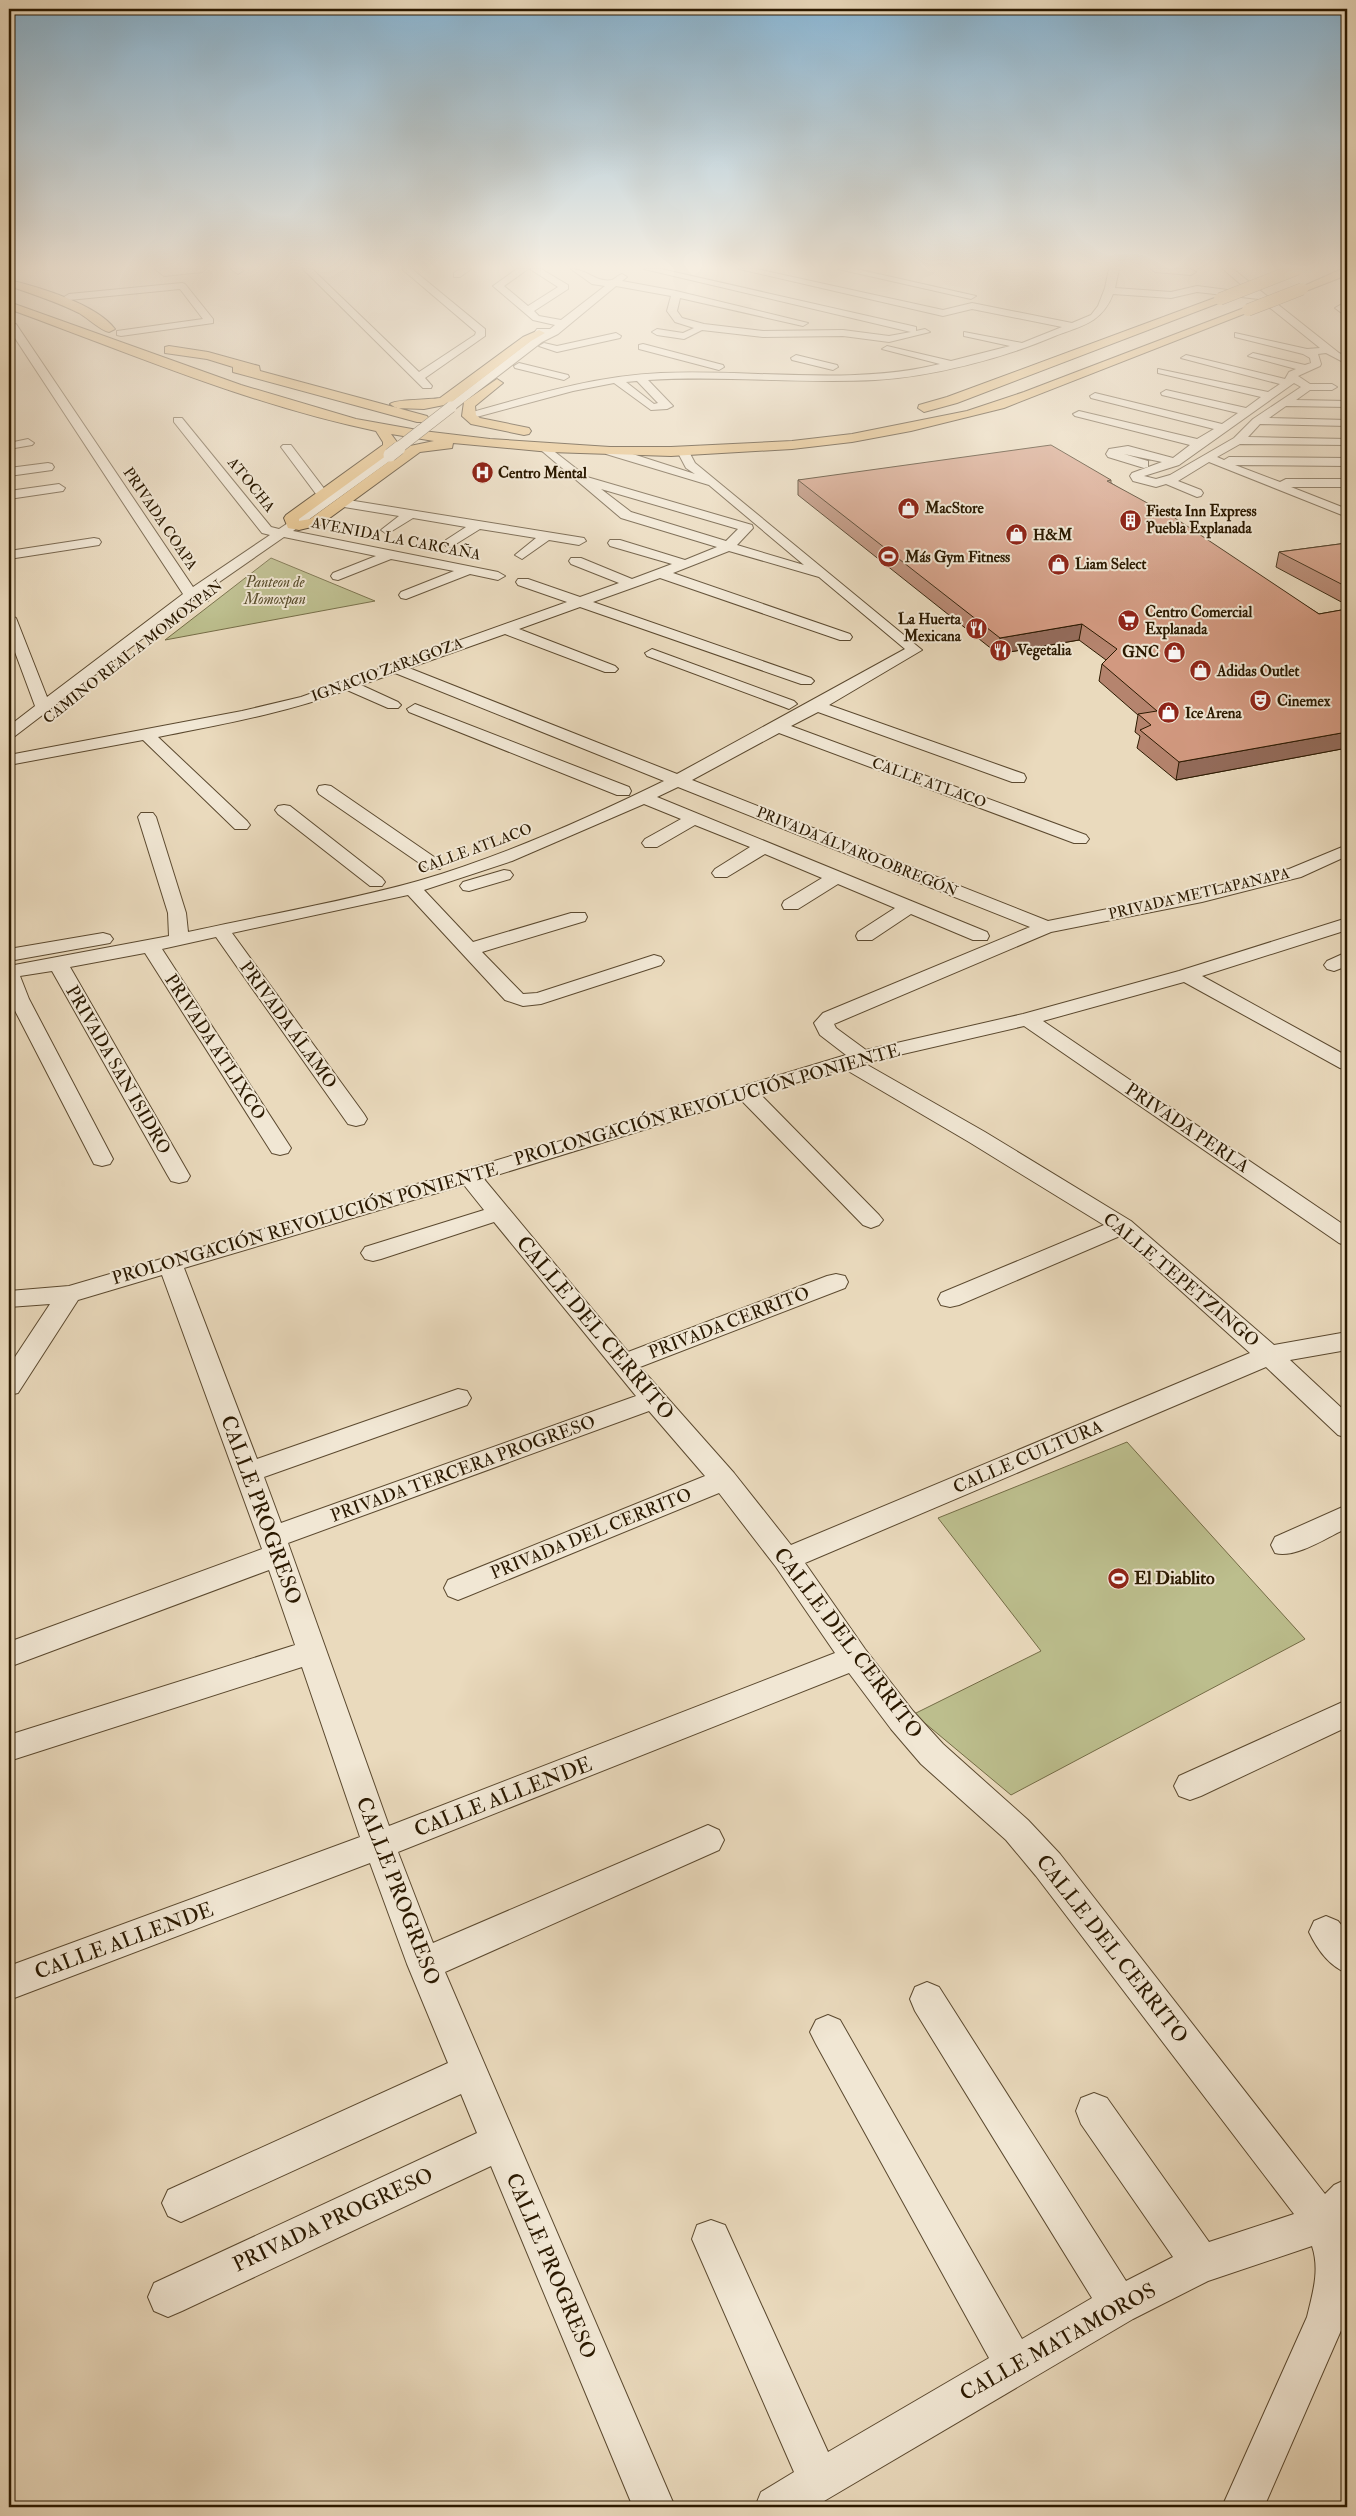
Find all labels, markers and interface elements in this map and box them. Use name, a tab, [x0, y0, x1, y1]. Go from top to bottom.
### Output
street label: ATOCHA	[222, 453, 279, 517]
hospital icon: Centro Mental	[470, 461, 494, 485]
street label: PRIVADA COAPA	[119, 464, 202, 574]
place label: Centro Mental	[498, 464, 587, 483]
shop icon: MacStore	[897, 496, 921, 520]
place label: MacStore	[924, 499, 985, 518]
place label: Fiesta Inn Express Puebla Explanada	[1146, 502, 1257, 539]
building icon: Fiesta Inn Express Puebla Explanada	[1118, 508, 1142, 532]
street label: AVENIDA LA CARCAÑA	[309, 512, 483, 565]
shop icon: H&M	[1005, 523, 1029, 547]
place label: H&M	[1033, 526, 1073, 545]
sports icon: Más Gym Fitness	[877, 545, 901, 569]
place label: Más Gym Fitness	[904, 548, 1010, 568]
shop icon: Liam Select	[1047, 552, 1071, 576]
place label: Liam Select	[1075, 555, 1147, 574]
park label: Panteon de Momoxpan	[243, 573, 306, 609]
street label: CAMINO REAL A MOMOXPAN	[39, 576, 227, 728]
place label: Centro Comercial Explanada	[1145, 603, 1252, 640]
supermarket icon: Centro Comercial Explanada	[1117, 609, 1141, 633]
place label: La Huerta Mexicana	[898, 610, 962, 646]
restaurant icon: La Huerta Mexicana	[965, 616, 989, 640]
street label: IGNACIO ZARAGOZA	[309, 634, 466, 706]
restaurant icon: Vegetalia	[989, 638, 1013, 662]
shop icon: GNC	[1163, 640, 1187, 664]
place label: Vegetalia	[1016, 641, 1072, 661]
place label: GNC	[1122, 643, 1159, 662]
shop icon: Adidas Outlet	[1189, 659, 1213, 683]
place label: Adidas Outlet	[1216, 662, 1300, 681]
theatre icon: Cinemex	[1249, 689, 1273, 713]
place label: Cinemex	[1277, 692, 1331, 711]
shop icon: Ice Arena	[1157, 701, 1181, 725]
place label: Ice Arena	[1185, 704, 1242, 723]
street label: CALLE ATLACO	[869, 754, 989, 812]
street label: PRIVADA ÁLVARO OBREGÓN	[754, 801, 962, 901]
street label: CALLE ATLACO	[415, 820, 535, 878]
street label: PRIVADA METLAPANAPA	[1107, 864, 1292, 924]
street label: PRIVADA ÁLAMO	[234, 957, 342, 1093]
street label: PRIVADA ATLIXCO	[159, 970, 271, 1124]
street label: PRIVADA SAN ISIDRO	[60, 981, 176, 1159]
street label: PROLONGACIÓN REVOLUCIÓN PONIENTE	[511, 1039, 903, 1171]
street label: PRIVADA PERLA	[1121, 1078, 1254, 1178]
street label: PROLONGACIÓN REVOLUCIÓN PONIENTE	[109, 1158, 501, 1290]
street label: CALLE TEPETZINGO	[1098, 1208, 1264, 1352]
street label: CALLE DEL CERRITO	[510, 1230, 680, 1426]
street label: PRIVADA CERRITO	[645, 1282, 813, 1364]
street label: PRIVADA TERCERA PROGRESO	[327, 1410, 599, 1528]
street label: CALLE PROGRESO	[214, 1412, 308, 1608]
street label: CALLE CULTURA	[950, 1415, 1107, 1499]
street label: PRIVADA DEL CERRITO	[487, 1483, 695, 1585]
street label: CALLE DEL CERRITO	[767, 1542, 929, 1744]
sports icon: El Diablito	[1106, 1566, 1130, 1590]
place label: El Diablito	[1134, 1567, 1215, 1590]
street label: CALLE ALLENDE	[410, 1751, 596, 1843]
street label: CALLE PROGRESO	[350, 1793, 446, 1989]
street label: CALLE DEL CERRITO	[1030, 1849, 1194, 2049]
street label: CALLE ALLENDE	[31, 1896, 217, 1986]
street label: PRIVADA PROGRESO	[228, 2162, 438, 2278]
street label: CALLE PROGRESO	[500, 2169, 602, 2363]
street label: CALLE MATAMOROS	[955, 2277, 1161, 2407]

